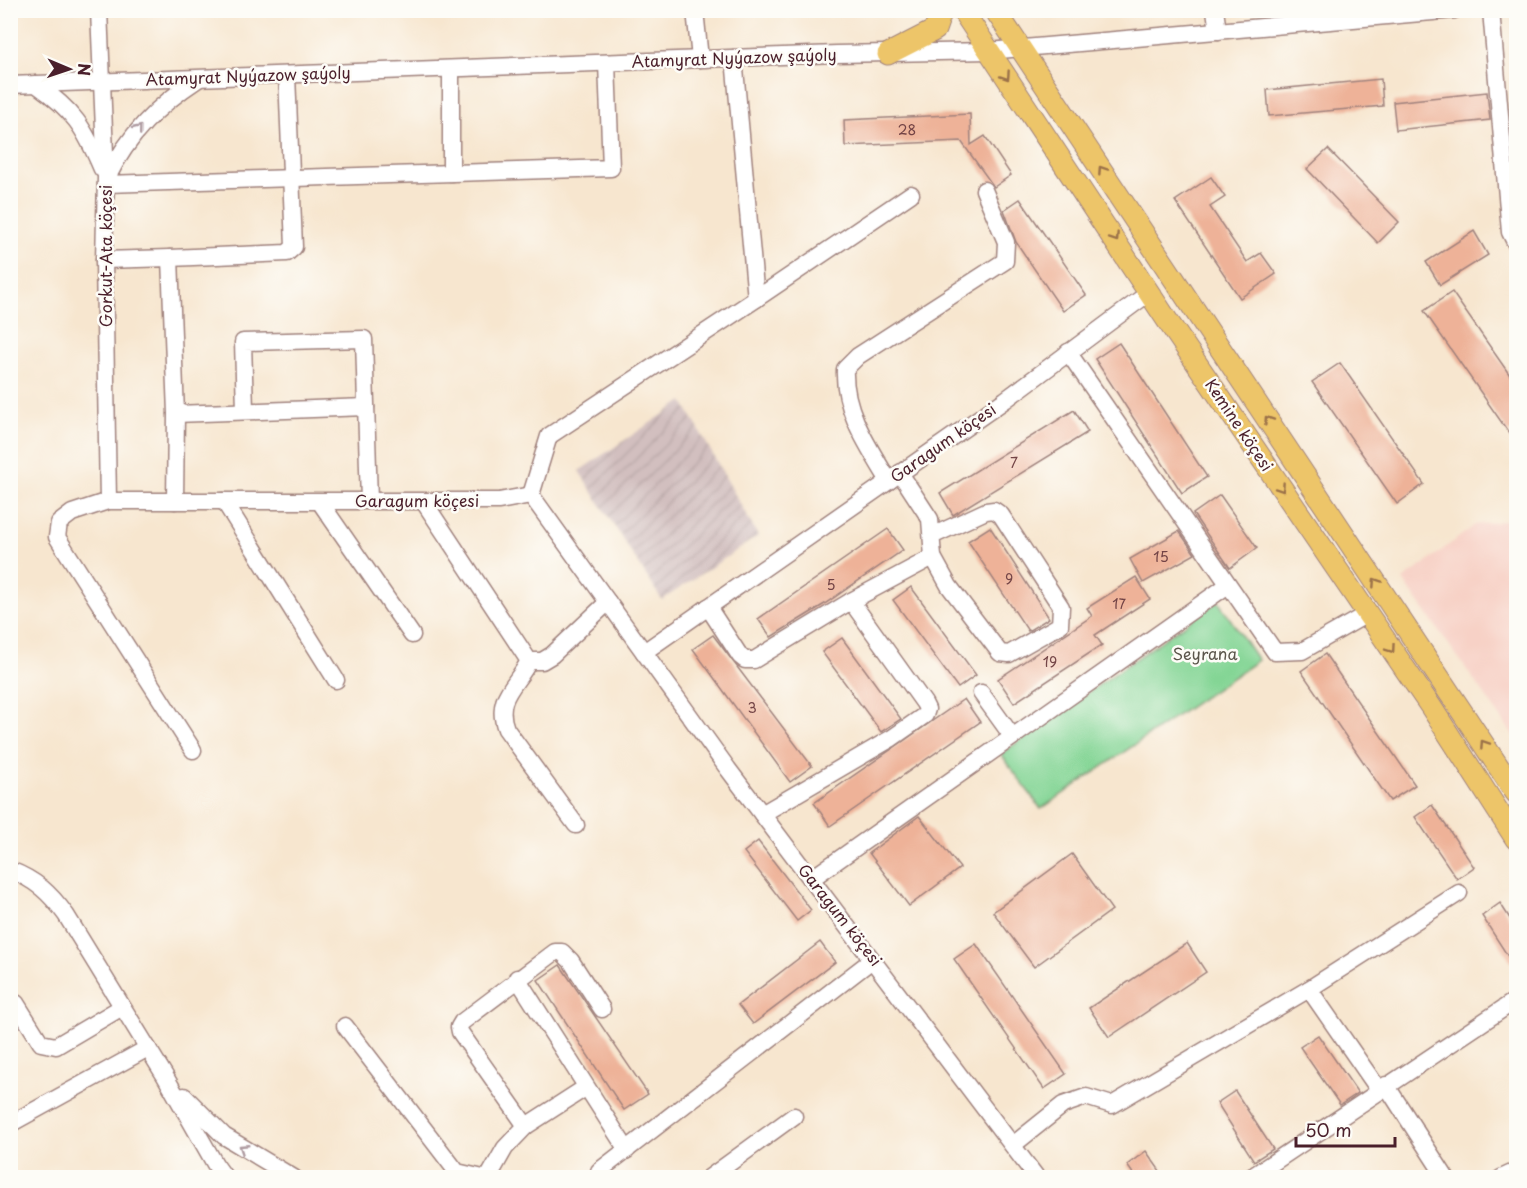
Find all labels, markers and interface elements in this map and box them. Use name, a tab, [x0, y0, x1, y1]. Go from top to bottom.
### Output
north arrow	[39, 39, 99, 99]
street label: Atamyrat Nyýazow şaýoly	[631, 41, 837, 73]
street label: Atamyrat Nyýazow şaýoly	[145, 59, 351, 91]
text: N	[73, 63, 97, 76]
one-way arrow	[999, 70, 1010, 81]
house number: 28	[898, 119, 916, 140]
one-way arrow	[130, 125, 141, 136]
one-way arrow	[1098, 165, 1109, 176]
street label: Gorkut-Ata köçesi	[93, 185, 117, 327]
one-way arrow	[1108, 232, 1119, 243]
street label: Kemine köçesi	[1200, 373, 1280, 475]
street label: Garagum köçesi	[885, 397, 1000, 488]
one-way arrow	[1265, 415, 1276, 426]
house number: 7	[1010, 452, 1018, 473]
one-way arrow	[1274, 481, 1285, 492]
street label: Garagum köçesi	[355, 488, 479, 512]
house number: 15	[1153, 546, 1169, 567]
house number: 9	[1005, 568, 1013, 589]
house number: 5	[826, 574, 836, 595]
one-way arrow	[1372, 578, 1383, 589]
house number: 17	[1112, 593, 1126, 614]
park label: Seyrana	[1173, 641, 1237, 665]
one-way arrow	[1384, 643, 1396, 653]
house number: 19	[1043, 651, 1057, 672]
house number: 3	[747, 697, 757, 718]
one-way arrow	[1480, 740, 1491, 751]
street label: Garagum köçesi	[793, 858, 889, 971]
scale bar	[1296, 1110, 1395, 1148]
text: 50 m	[1305, 1116, 1352, 1143]
one-way arrow	[239, 1144, 250, 1155]

